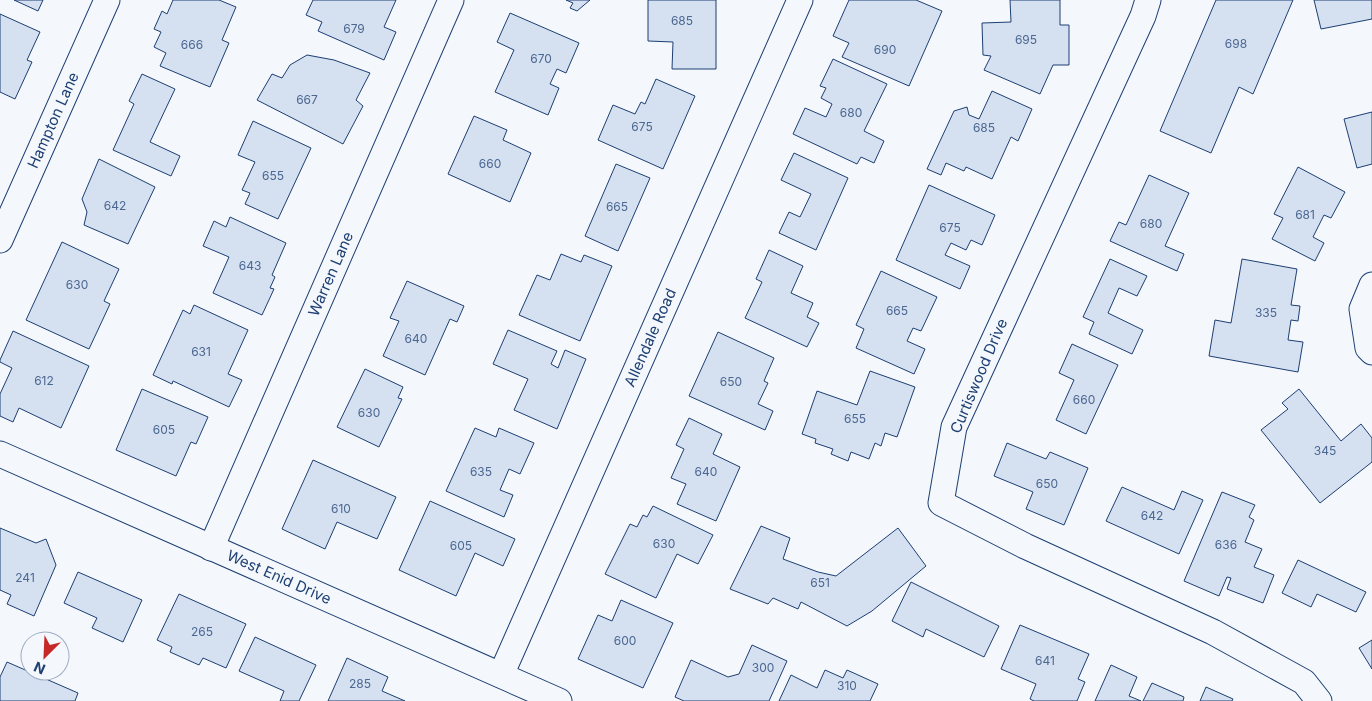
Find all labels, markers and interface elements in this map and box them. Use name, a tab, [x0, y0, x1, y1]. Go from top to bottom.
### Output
house number: 685	[671, 13, 693, 28]
house number: 679	[343, 21, 365, 36]
house number: 695	[1015, 32, 1037, 47]
house number: 698	[1225, 36, 1247, 51]
house number: 666	[181, 37, 203, 52]
house number: 690	[874, 42, 896, 57]
house number: 670	[530, 51, 552, 66]
street label: Hampton Lane	[23, 69, 83, 171]
house number: 667	[296, 92, 318, 107]
house number: 680	[840, 105, 862, 120]
house number: 675	[631, 119, 653, 134]
house number: 685	[973, 120, 995, 135]
house number: 660	[479, 156, 501, 171]
house number: 655	[262, 168, 284, 183]
house number: 642	[104, 198, 126, 213]
house number: 665	[606, 199, 628, 214]
house number: 681	[1295, 207, 1315, 222]
house number: 680	[1140, 216, 1162, 231]
house number: 675	[939, 220, 961, 235]
street label: Warren Lane	[304, 229, 357, 319]
house number: 643	[239, 258, 261, 273]
house number: 630	[66, 277, 88, 292]
street label: Allendale Road	[620, 285, 680, 390]
house number: 665	[886, 303, 908, 318]
house number: 335	[1255, 305, 1277, 320]
street label: Curtiswood Drive	[946, 316, 1011, 436]
house number: 640	[405, 331, 427, 346]
house number: 631	[191, 344, 211, 359]
house number: 612	[34, 373, 54, 388]
house number: 650	[720, 374, 742, 389]
house number: 660	[1073, 392, 1095, 407]
house number: 630	[358, 405, 380, 420]
house number: 655	[844, 411, 866, 426]
house number: 605	[153, 422, 175, 437]
house number: 345	[1314, 443, 1336, 458]
house number: 635	[470, 464, 492, 479]
house number: 640	[695, 464, 717, 479]
house number: 650	[1036, 476, 1058, 491]
house number: 610	[331, 501, 351, 516]
house number: 642	[1141, 508, 1163, 523]
house number: 630	[653, 536, 675, 551]
house number: 636	[1215, 537, 1237, 552]
house number: 605	[450, 538, 472, 553]
street label: West Enid Drive	[224, 545, 334, 608]
house number: 241	[15, 570, 35, 585]
house number: 651	[810, 575, 830, 590]
house number: 265	[191, 624, 213, 639]
north arrow	[20, 631, 70, 681]
house number: 600	[614, 633, 636, 648]
house number: 641	[1035, 653, 1055, 668]
text: N	[31, 658, 48, 678]
house number: 300	[752, 660, 774, 675]
house number: 285	[349, 676, 371, 691]
house number: 310	[837, 678, 857, 693]

